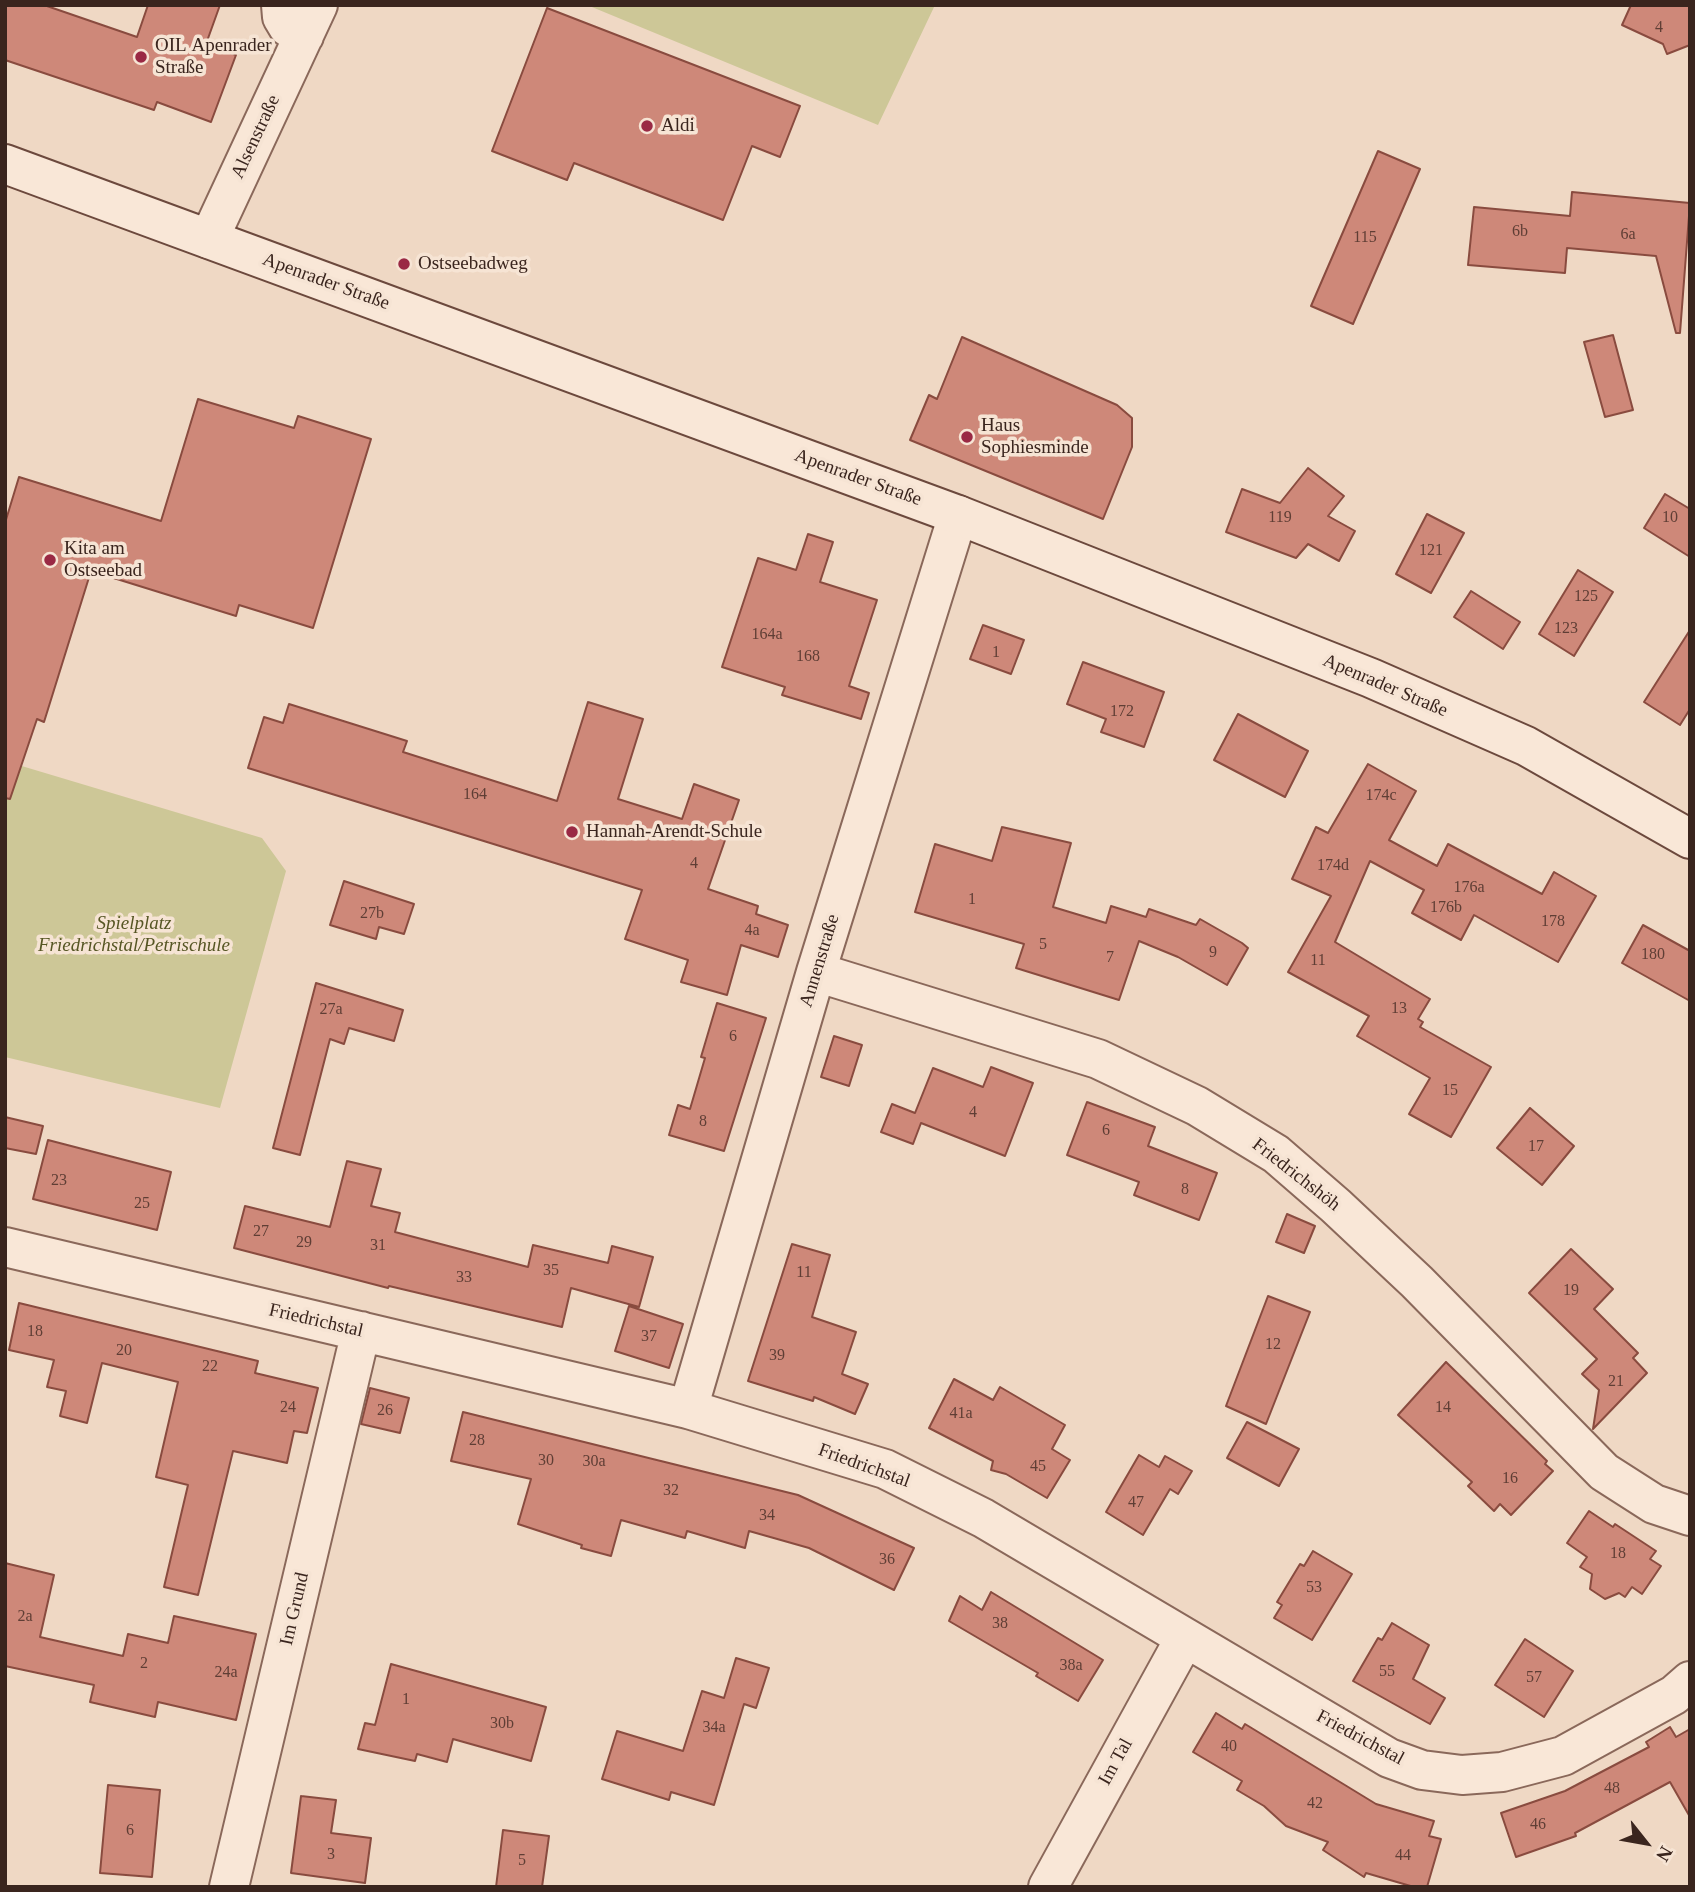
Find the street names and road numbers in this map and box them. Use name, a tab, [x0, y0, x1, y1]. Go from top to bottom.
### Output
street label: Alsenstraße	[227, 92, 285, 182]
street label: Apenrader Straße	[259, 248, 393, 316]
street label: Apenrader Straße	[791, 444, 925, 512]
street label: Apenrader Straße	[1319, 649, 1451, 723]
street label: Annenstraße	[795, 912, 845, 1010]
street label: Friedrichshöh	[1247, 1134, 1345, 1216]
street label: Friedrichstal	[267, 1299, 365, 1343]
street label: Friedrichstal	[815, 1439, 913, 1493]
street label: Im Grund	[276, 1570, 314, 1648]
street label: Friedrichstal	[1312, 1705, 1408, 1771]
street label: Im Tal	[1094, 1735, 1138, 1789]

